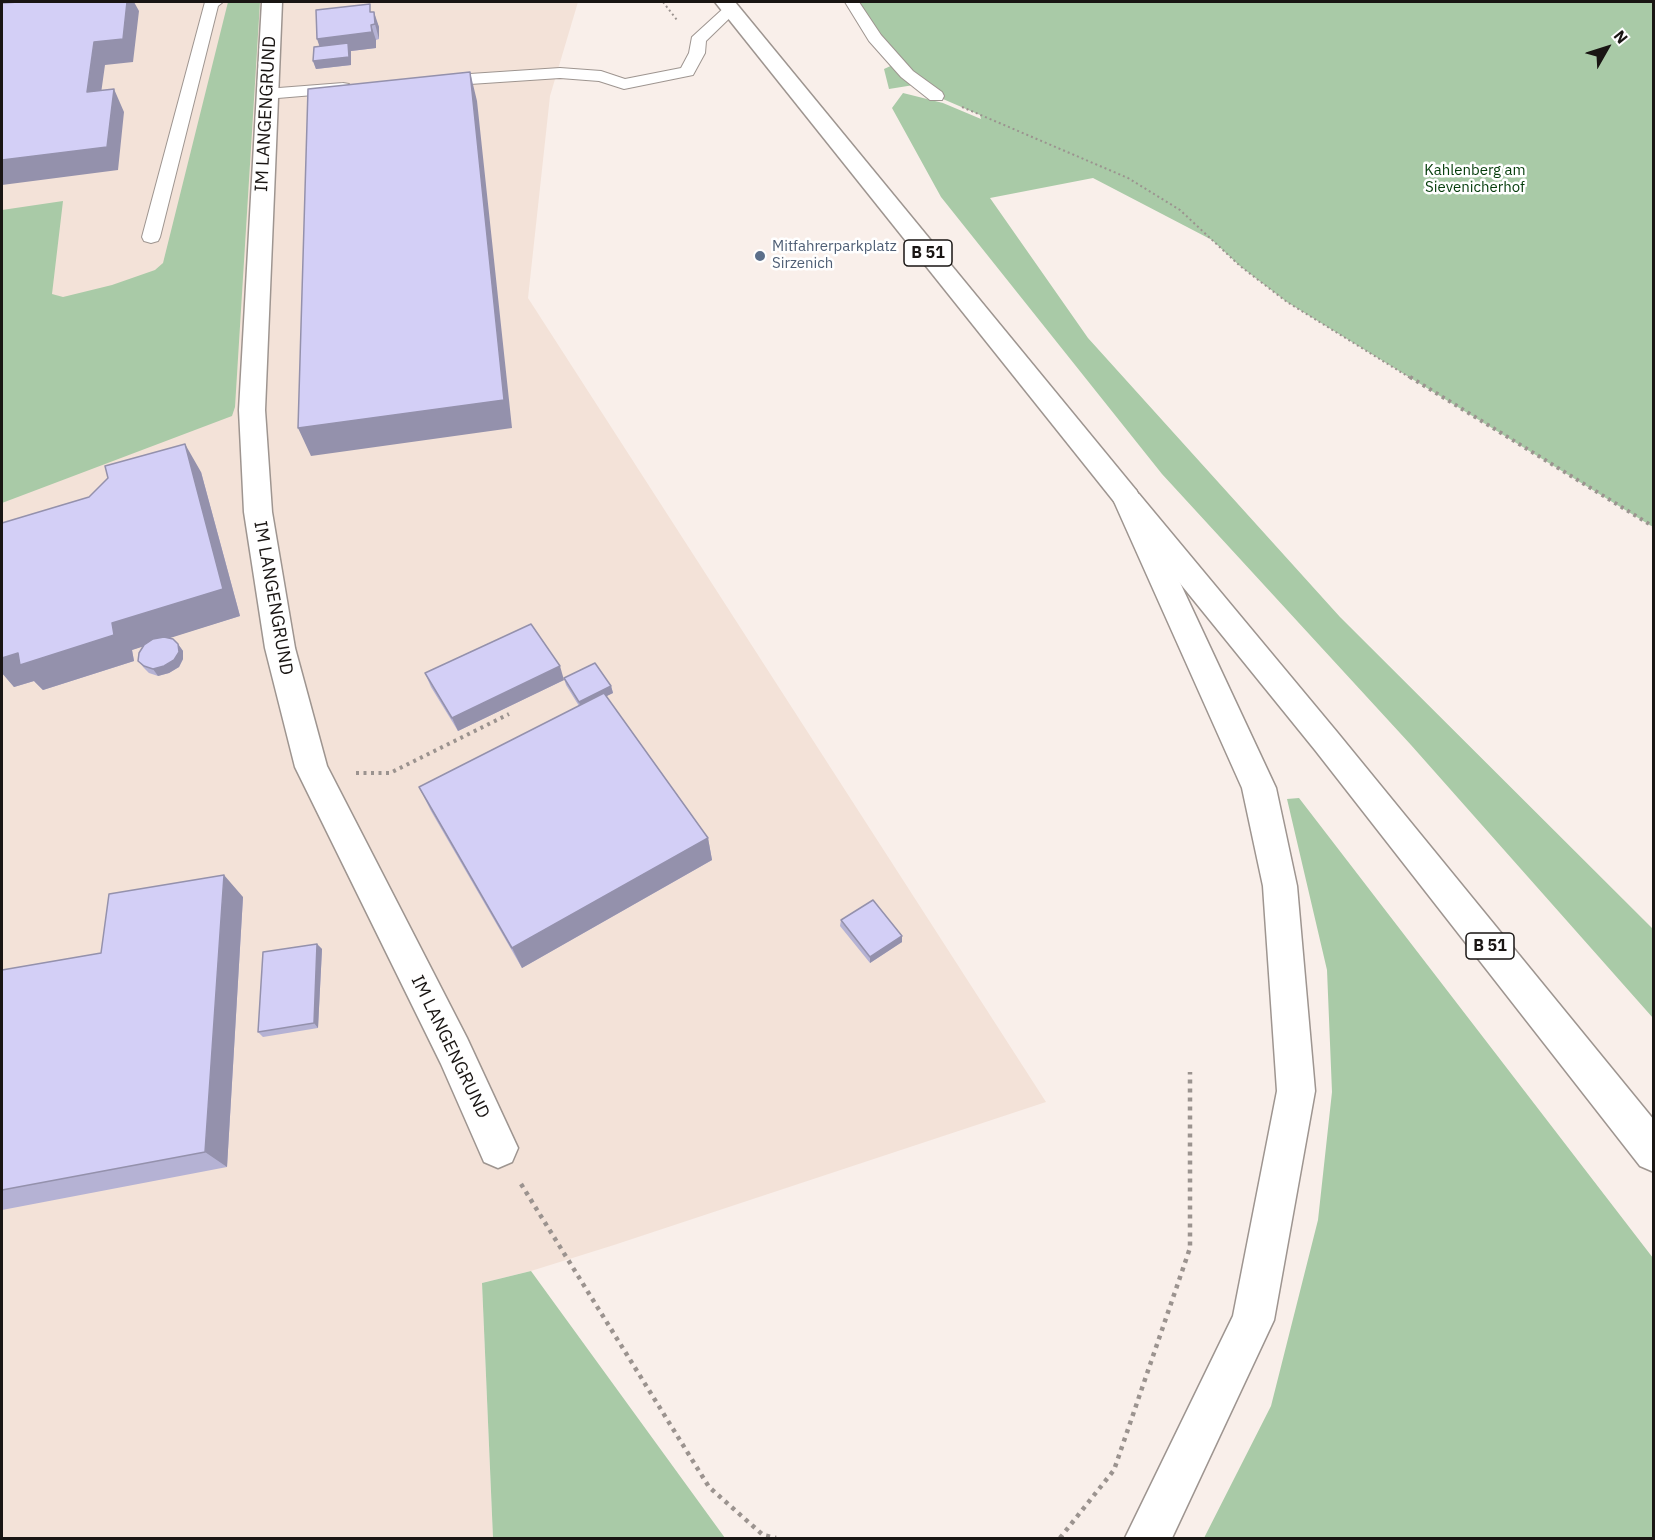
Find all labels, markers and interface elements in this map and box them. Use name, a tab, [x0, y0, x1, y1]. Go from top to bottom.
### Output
north arrow	[1577, 18, 1637, 78]
text: N	[1610, 26, 1632, 47]
street label: IM LANGENGRUND	[251, 35, 281, 193]
park label: Kahlenberg am Sievenicherhof	[1424, 162, 1526, 197]
place label: Mitfahrerparkplatz Sirzenich	[772, 238, 897, 273]
road number: B 51	[904, 240, 952, 266]
marker: Mitfahrerparkplatz Sirzenich	[753, 249, 767, 263]
street label: IM LANGENGRUND	[249, 519, 297, 677]
road number: B 51	[1466, 933, 1514, 959]
street label: IM LANGENGRUND	[406, 972, 494, 1122]

